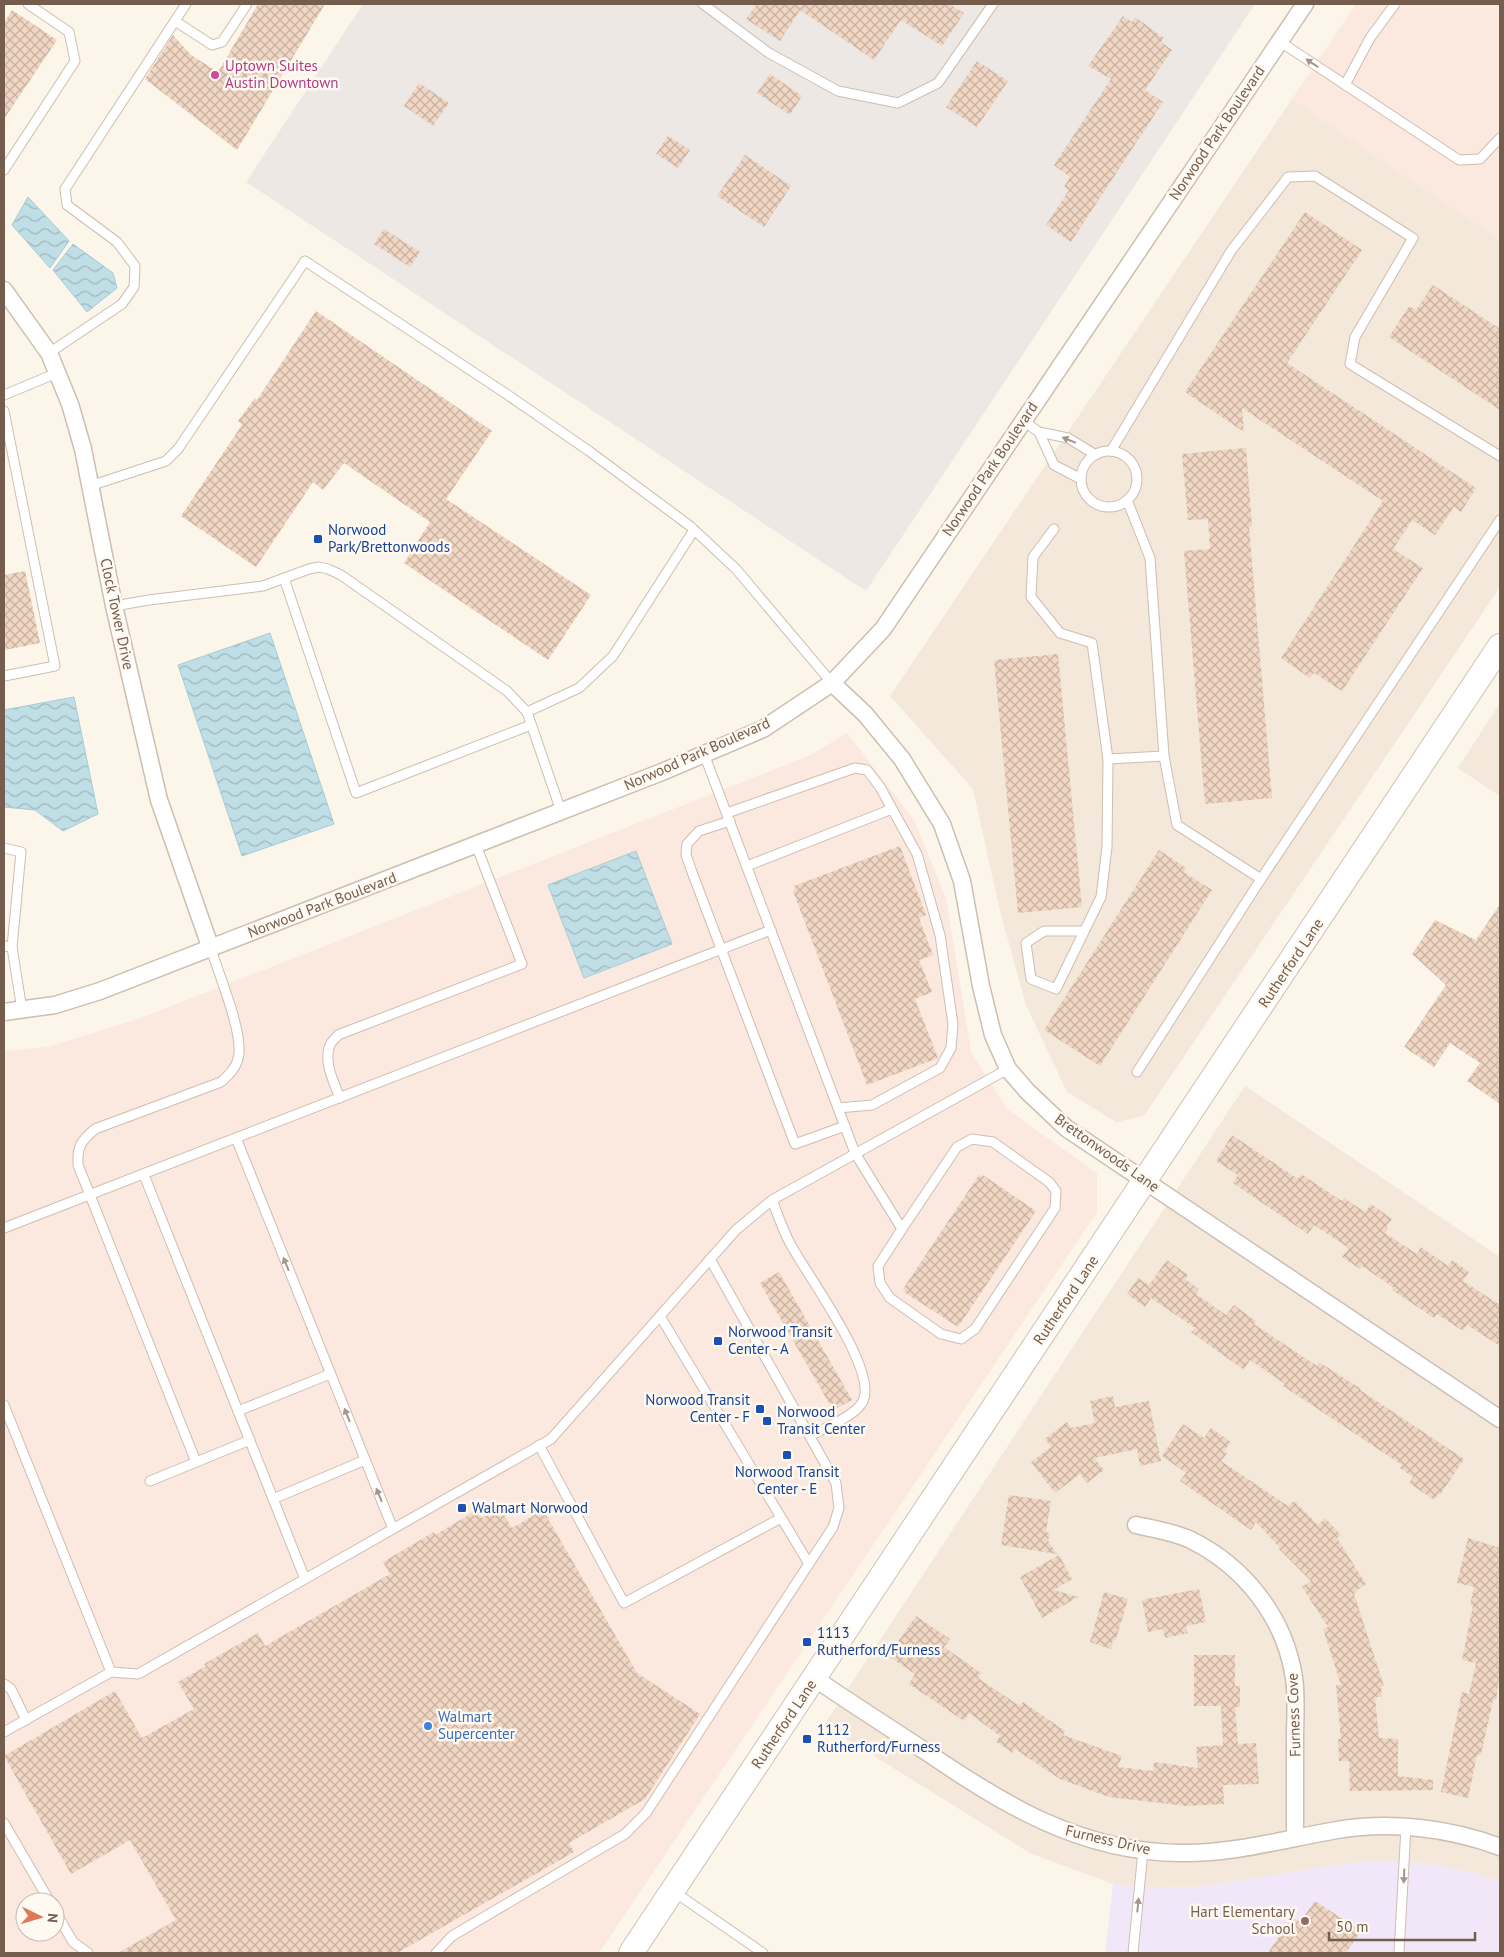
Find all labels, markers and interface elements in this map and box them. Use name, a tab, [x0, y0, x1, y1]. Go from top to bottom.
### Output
place label: Uptown Suites Austin Downtown	[225, 56, 338, 92]
one-way arrow	[1305, 58, 1319, 68]
street label: Norwood Park Boulevard	[1165, 62, 1269, 203]
marker: Uptown Suites Austin Downtown	[209, 69, 221, 81]
street label: Norwood Park Boulevard	[938, 398, 1042, 539]
one-way arrow	[1062, 435, 1076, 443]
place label: Norwood Park/Brettonwoods	[328, 520, 450, 556]
marker: Norwood Park/Brettonwoods	[312, 533, 324, 545]
street label: Clock Tower Drive	[96, 556, 139, 671]
street label: Norwood Park Boulevard	[621, 713, 773, 794]
street label: Norwood Park Boulevard	[245, 867, 399, 942]
street label: Rutherford Lane	[1254, 915, 1327, 1011]
street label: Brettonwoods Lane	[1051, 1109, 1163, 1196]
street label: Rutherford Lane	[1029, 1252, 1102, 1348]
one-way arrow	[282, 1257, 290, 1271]
place label: Norwood Transit Center - A	[728, 1322, 833, 1358]
marker: Norwood Transit Center - A	[712, 1335, 724, 1347]
place label: Norwood Transit Center - F	[645, 1390, 750, 1426]
place label: Norwood Transit Center	[777, 1402, 865, 1438]
marker: Norwood Transit Center - F	[754, 1403, 766, 1415]
one-way arrow	[343, 1407, 351, 1422]
marker: Norwood Transit Center	[761, 1415, 773, 1427]
marker: Norwood Transit Center - E	[781, 1449, 793, 1461]
place label: Norwood Transit Center - E	[735, 1462, 839, 1498]
one-way arrow	[375, 1487, 383, 1502]
place label: Walmart Norwood	[472, 1498, 588, 1517]
marker: Walmart Norwood	[456, 1502, 468, 1514]
place label: 1113 Rutherford/Furness	[817, 1623, 940, 1659]
marker: 1113 Rutherford/Furness	[801, 1636, 813, 1648]
street label: Furness Cove	[1283, 1673, 1304, 1757]
street label: Rutherford Lane	[747, 1676, 820, 1772]
place label: Walmart Supercenter	[438, 1707, 515, 1743]
marker: Walmart Supercenter	[422, 1720, 434, 1732]
place label: 1112 Rutherford/Furness	[817, 1720, 940, 1756]
marker: 1112 Rutherford/Furness	[801, 1733, 813, 1745]
street label: Furness Drive	[1064, 1820, 1153, 1859]
one-way arrow	[1399, 1868, 1407, 1884]
north arrow	[15, 1892, 65, 1942]
one-way arrow	[1134, 1896, 1142, 1912]
place label: Hart Elementary School	[1190, 1902, 1296, 1938]
scale bar	[1329, 1910, 1475, 1942]
text: N	[44, 1913, 62, 1924]
marker: Hart Elementary School	[1299, 1915, 1311, 1927]
text: 50 m	[1336, 1917, 1369, 1936]

